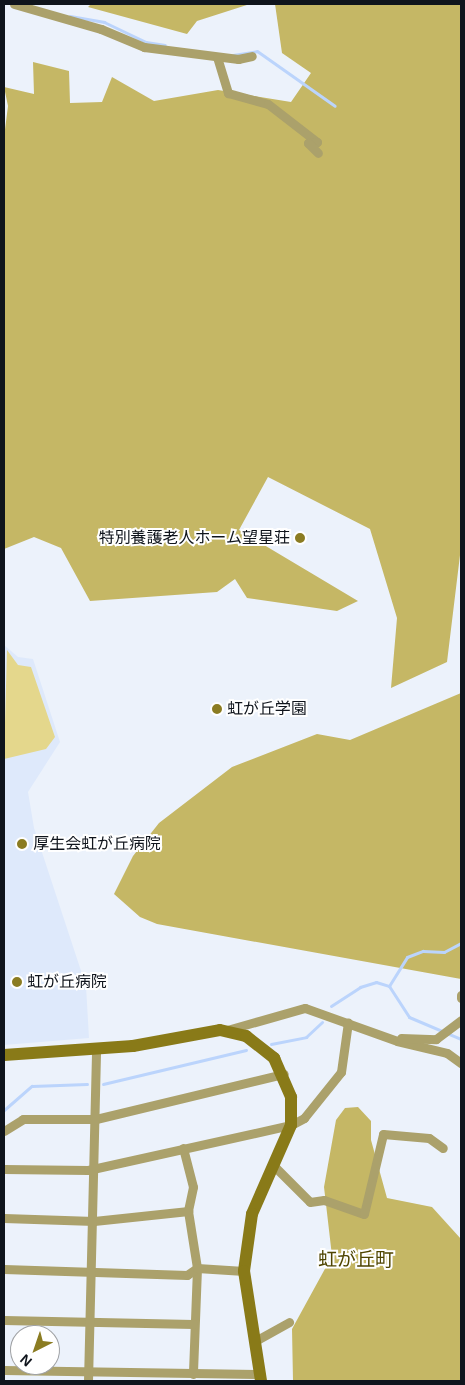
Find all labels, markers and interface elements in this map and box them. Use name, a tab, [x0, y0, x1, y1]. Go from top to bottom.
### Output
place label: 特別養護老人ホーム望星荘	[98, 528, 290, 548]
marker: 特別養護老人ホーム望星荘	[294, 532, 306, 544]
place label: 虹が丘学園	[227, 699, 307, 719]
marker: 虹が丘学園	[211, 703, 223, 715]
place label: 厚生会虹が丘病院	[33, 834, 161, 854]
marker: 厚生会虹が丘病院	[15, 837, 29, 851]
place label: 虹が丘病院	[27, 972, 107, 992]
marker: 虹が丘病院	[11, 976, 23, 988]
district label: 虹が丘町	[318, 1249, 394, 1271]
north arrow	[10, 1325, 60, 1375]
text: N	[17, 1351, 35, 1370]

